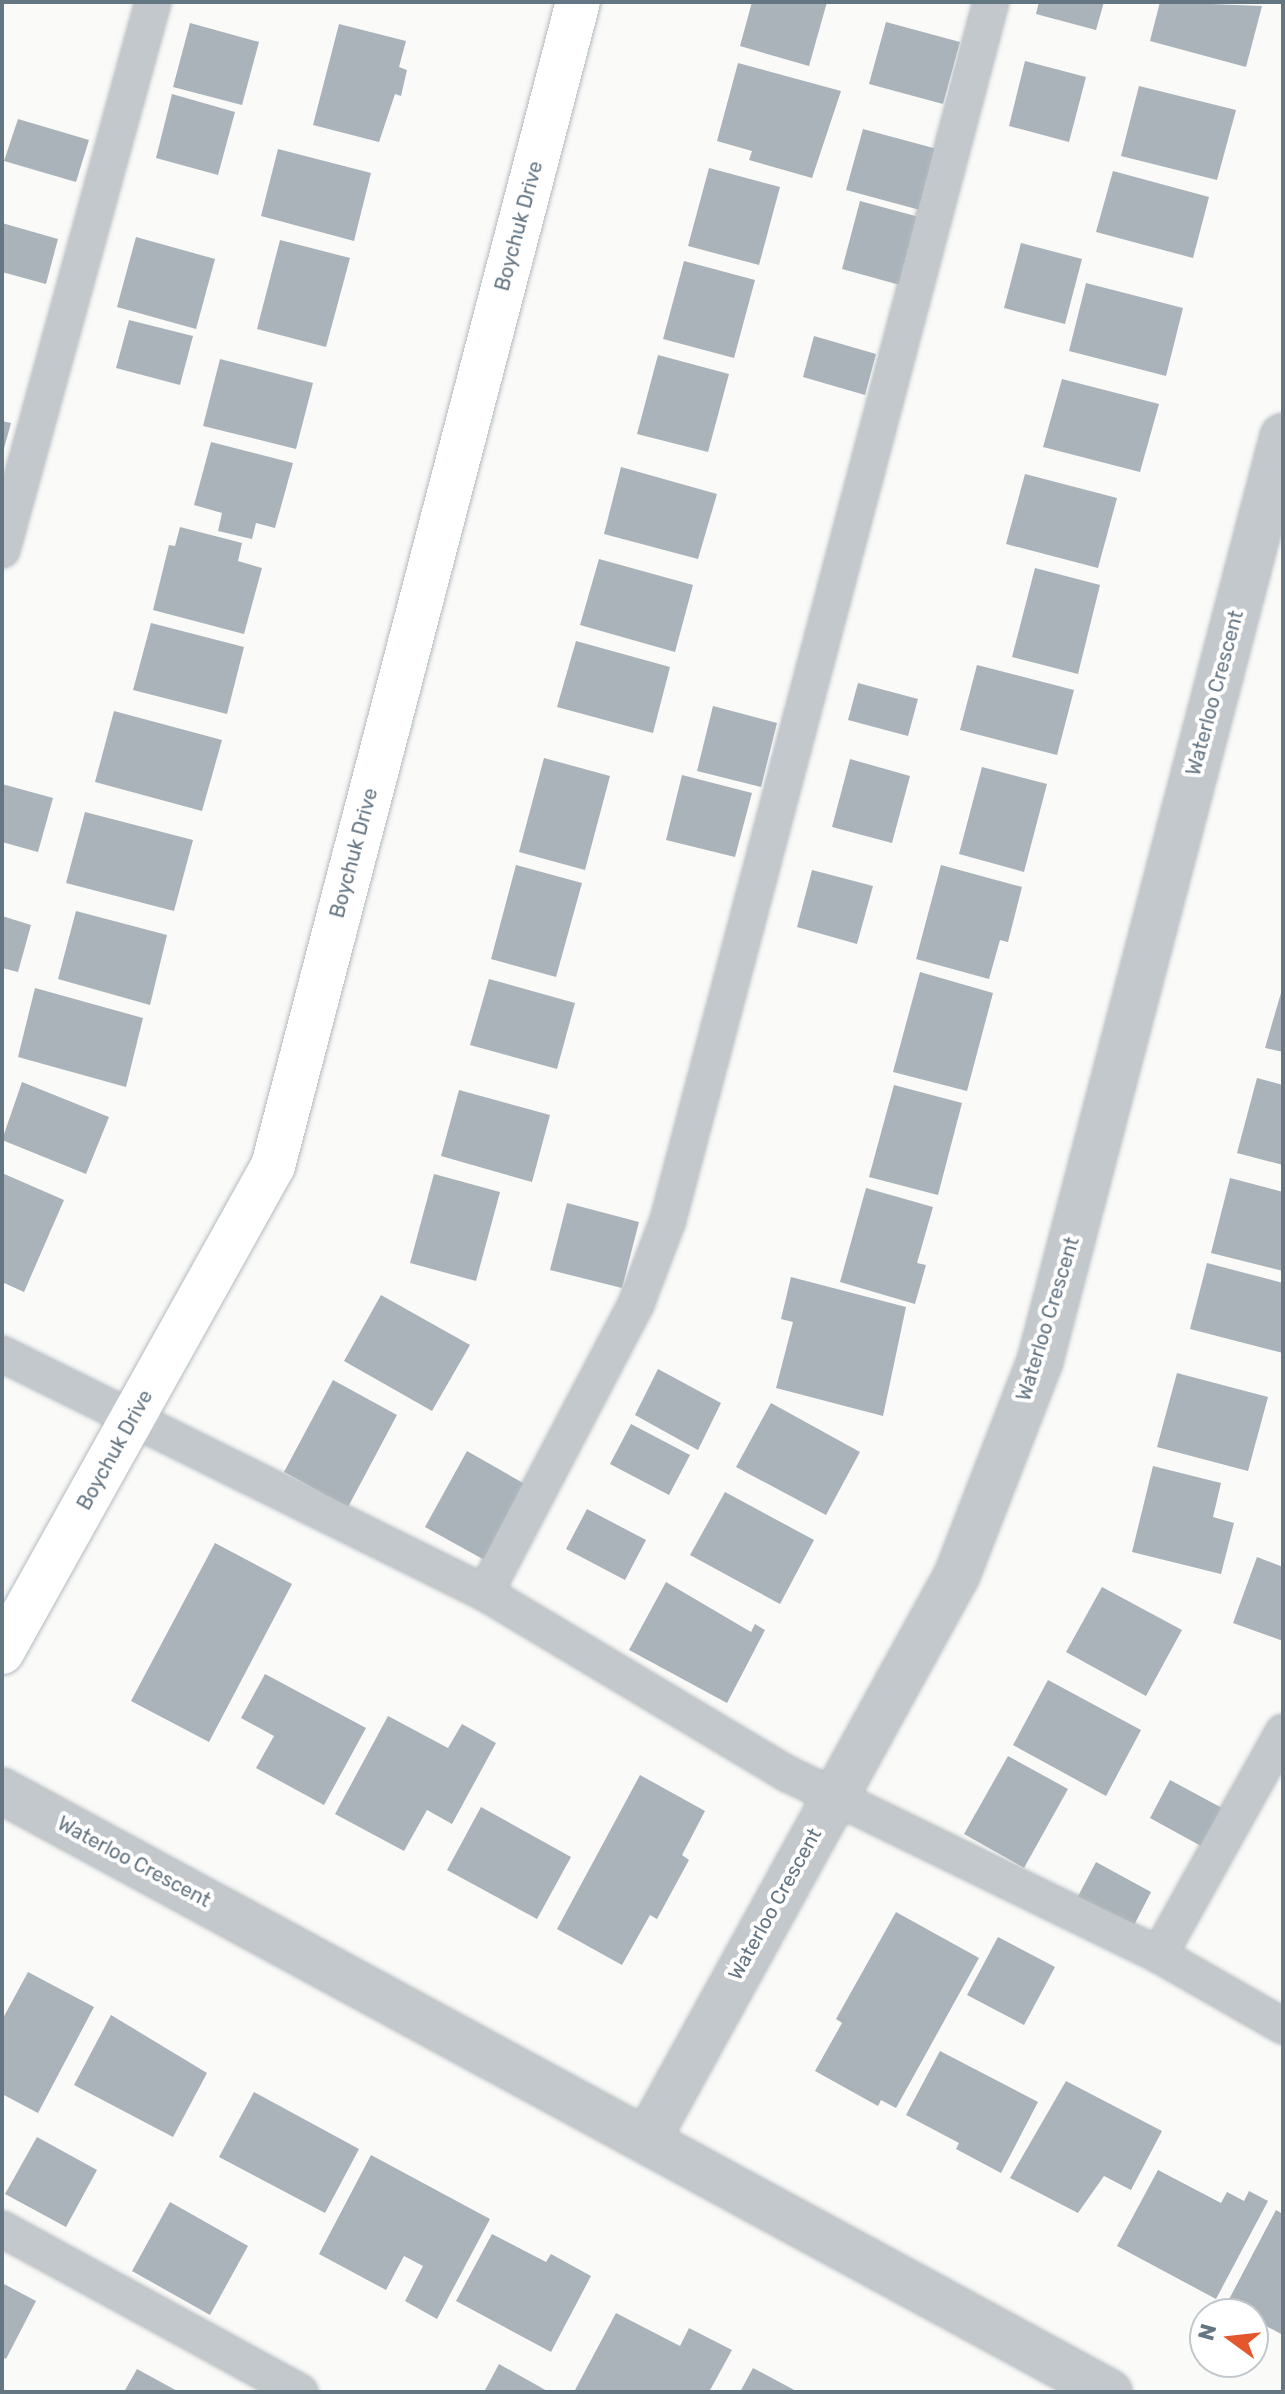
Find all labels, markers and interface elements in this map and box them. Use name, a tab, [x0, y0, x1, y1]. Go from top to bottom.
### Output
street label: Boychuk Drive	[490, 158, 548, 294]
street label: Waterloo Crescent	[1181, 608, 1249, 778]
street label: Boychuk Drive	[325, 785, 383, 921]
street label: Waterloo Crescent	[1012, 1234, 1084, 1404]
street label: Boychuk Drive	[72, 1386, 158, 1514]
street label: Waterloo Crescent	[53, 1811, 215, 1913]
street label: Waterloo Crescent	[723, 1824, 827, 1984]
north arrow	[1189, 2298, 1269, 2378]
text: N	[1192, 2321, 1222, 2343]

